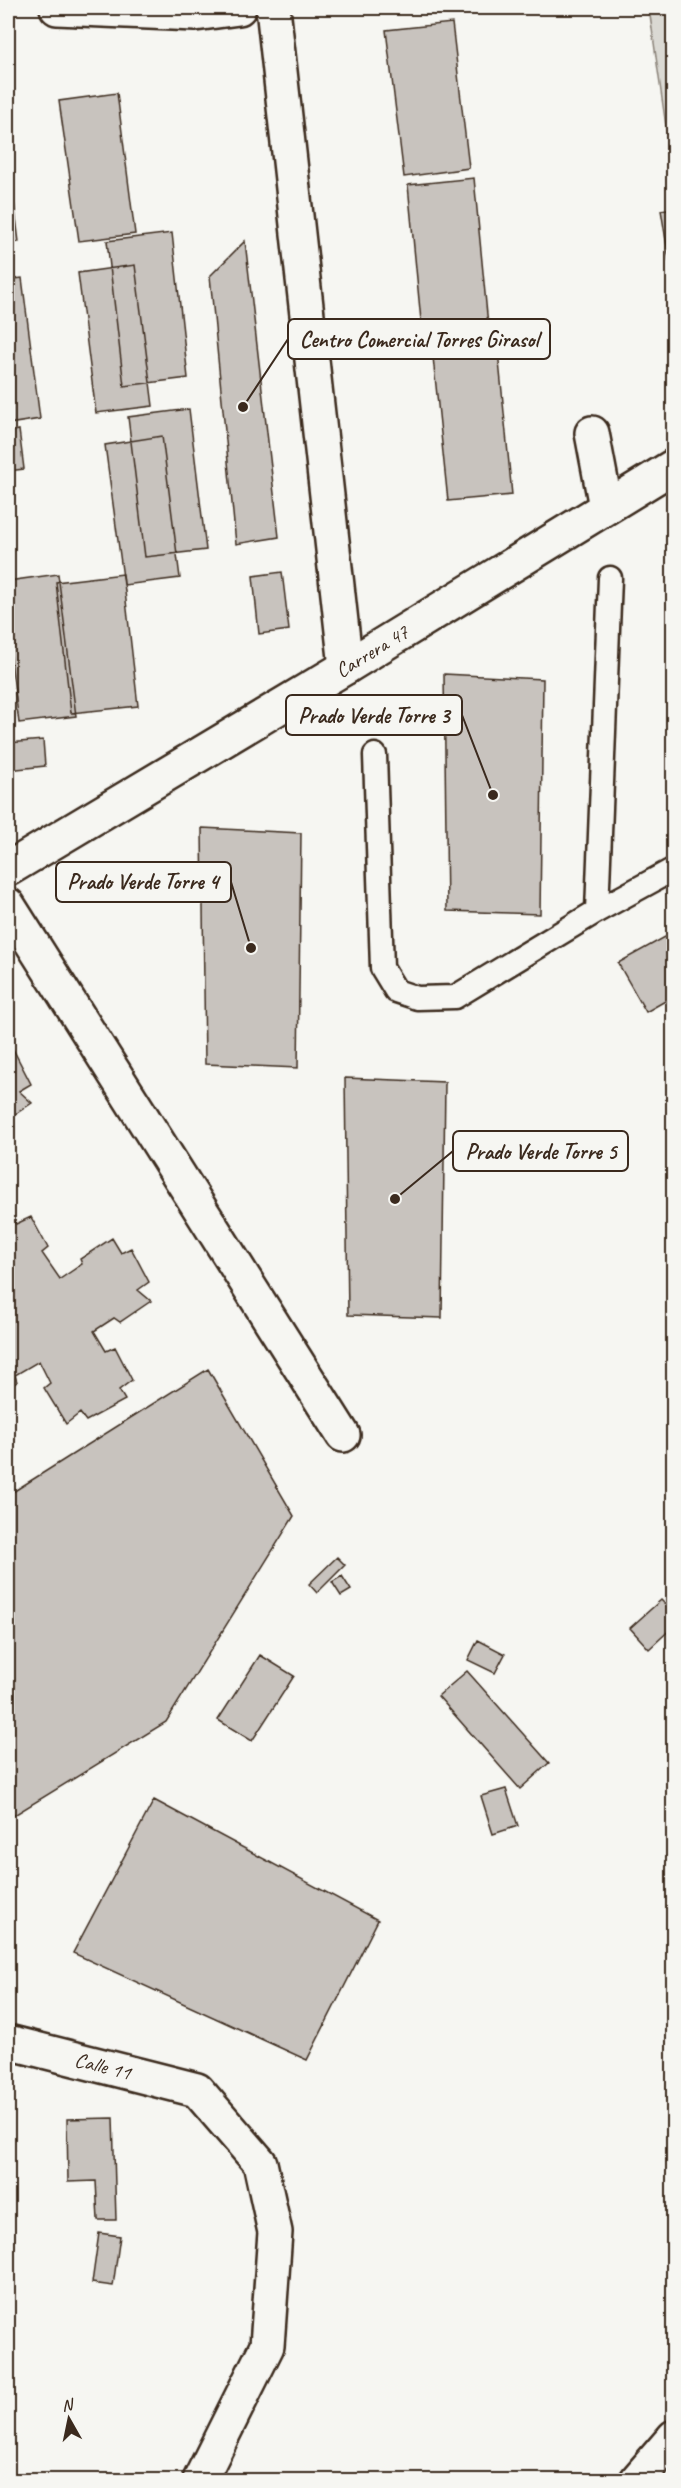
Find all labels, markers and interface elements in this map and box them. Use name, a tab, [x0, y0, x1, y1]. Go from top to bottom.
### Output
callout: Centro Comercial Torres Girasol	[288, 319, 550, 359]
text: Centro Comercial Torres Girasol	[300, 326, 542, 354]
street label: Carrera 47	[330, 618, 415, 683]
callout: Prado Verde Torre 3	[286, 695, 462, 735]
text: Prado Verde Torre 3	[298, 702, 452, 730]
callout: Prado Verde Torre 4	[56, 862, 231, 902]
text: Prado Verde Torre 4	[67, 868, 222, 896]
callout: Prado Verde Torre 5	[453, 1131, 628, 1171]
text: Prado Verde Torre 5	[465, 1138, 619, 1166]
street label: Calle 11	[72, 2046, 135, 2086]
north arrow	[39, 2389, 99, 2449]
text: N	[60, 2394, 76, 2416]

